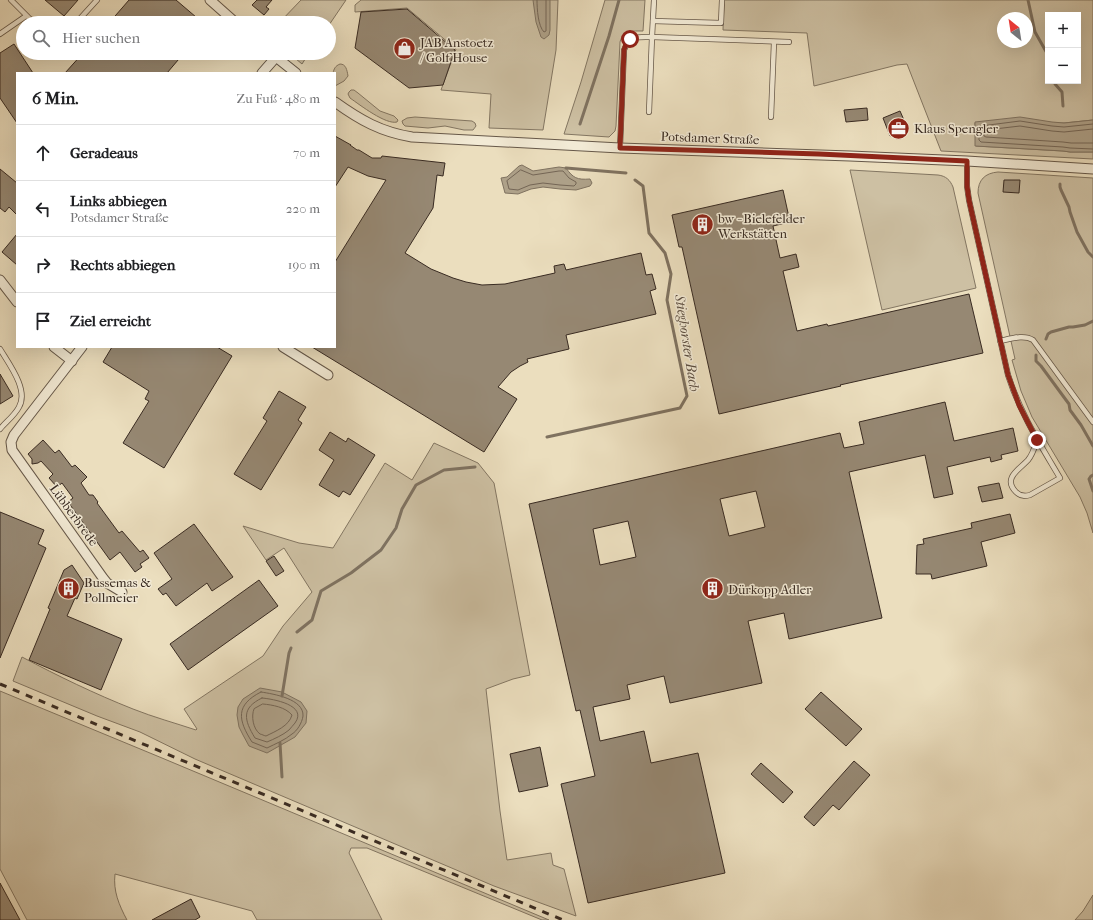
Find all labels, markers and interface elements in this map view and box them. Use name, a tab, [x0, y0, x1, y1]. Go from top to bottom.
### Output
north arrow	[997, 12, 1033, 48]
map controls	[1045, 12, 1081, 84]
button: +	[1045, 12, 1081, 48]
search box	[16, 16, 336, 60]
icon: search	[30, 27, 52, 49]
text: Hier suchen	[62, 29, 140, 47]
route start	[621, 30, 639, 48]
place label: JAB Anstoetz / Golf House	[419, 35, 494, 65]
shop icon: JAB Anstoetz / Golf House	[392, 36, 418, 62]
button: −	[1045, 48, 1081, 84]
text: 6 Min.	[32, 88, 79, 108]
text: Zu Fuß · 480 m	[236, 91, 320, 106]
office icon: Klaus Spengler	[885, 115, 911, 141]
place label: Klaus Spengler	[914, 121, 999, 136]
street label: Potsdamer Straße	[660, 129, 760, 147]
icon: ahead	[32, 142, 54, 164]
text: Geradeaus	[70, 144, 138, 162]
text: 70 m	[293, 145, 320, 160]
text: Links abbiegen	[70, 192, 167, 210]
icon: left	[32, 198, 54, 220]
text: 220 m	[286, 201, 320, 216]
text: Potsdamer Straße	[70, 210, 169, 225]
place label: bw - Bielefelder Werkstätten	[717, 211, 805, 241]
building icon: bw - Bielefelder Werkstätten	[690, 212, 716, 238]
icon: right	[32, 254, 54, 276]
text: Rechts abbiegen	[70, 256, 175, 274]
text: 190 m	[288, 257, 320, 272]
water label: Stieghorster Bach	[671, 292, 703, 393]
icon: arrive	[32, 310, 54, 332]
text: Ziel erreicht	[70, 312, 151, 330]
route end	[1028, 431, 1046, 449]
street label: Lübberbrede	[47, 481, 102, 549]
place label: Bussemas & Pollmeier	[84, 575, 151, 605]
building icon: Bussemas & Pollmeier	[56, 576, 82, 602]
building icon: Dürkopp Adler	[699, 576, 725, 602]
place label: Dürkopp Adler	[728, 582, 812, 597]

